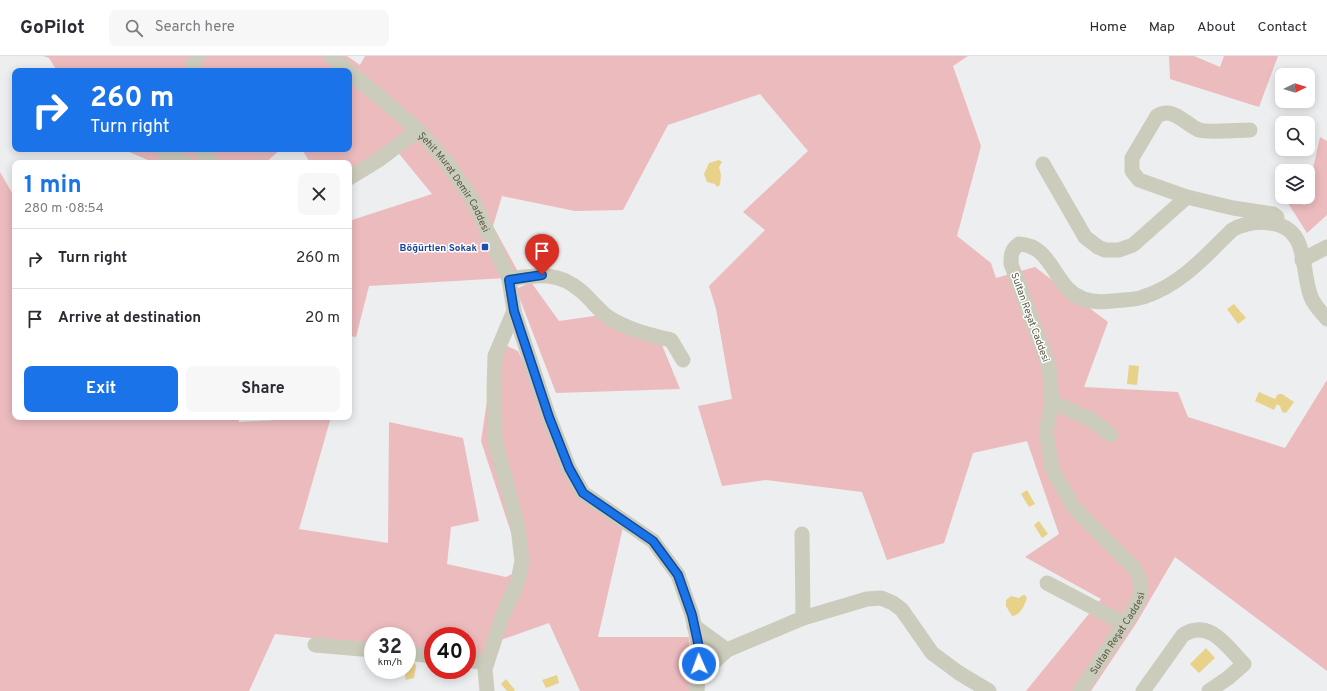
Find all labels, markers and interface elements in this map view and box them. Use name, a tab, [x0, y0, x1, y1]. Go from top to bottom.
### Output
search box	[109, 10, 389, 46]
text: GoPilot	[20, 16, 85, 40]
icon: search	[123, 17, 145, 39]
text: Search here	[155, 18, 235, 37]
text: Home	[1090, 19, 1127, 36]
text: Map	[1149, 19, 1175, 36]
text: About	[1197, 19, 1236, 36]
text: Contact	[1258, 19, 1307, 36]
north arrow	[1275, 68, 1315, 108]
map controls	[1275, 68, 1315, 204]
text: 260 m	[90, 81, 174, 117]
icon: right	[24, 84, 76, 136]
text: Turn right	[90, 116, 170, 139]
button: search	[1275, 116, 1315, 156]
street label: Şehit Murat Demir Caddesi	[415, 130, 492, 235]
button: layers	[1275, 164, 1315, 204]
text: 1 min	[24, 171, 82, 201]
button: close	[298, 173, 340, 215]
text: 280 m · 08:54	[24, 201, 104, 217]
pin	[525, 234, 559, 275]
icon: arrive	[531, 240, 553, 262]
place label: Böğürtlen Sokak	[400, 242, 477, 255]
marker: Böğürtlen Sokak	[480, 242, 490, 252]
icon: right	[24, 248, 46, 270]
text: Turn right	[58, 249, 127, 268]
text: 260 m	[296, 249, 340, 268]
street label: Sultan Reşat Caddesi	[1007, 271, 1052, 364]
icon: arrive	[24, 308, 46, 330]
text: Arrive at destination	[58, 309, 201, 328]
text: 20 m	[305, 309, 340, 328]
button: Exit	[24, 366, 178, 412]
button: Share	[186, 366, 340, 412]
street label: Sultan Reşat Caddesi	[1088, 591, 1148, 677]
speed limit sign: 40	[424, 627, 476, 679]
text: 32	[378, 635, 402, 661]
position arrow	[678, 643, 720, 685]
text: km/h	[378, 656, 402, 669]

